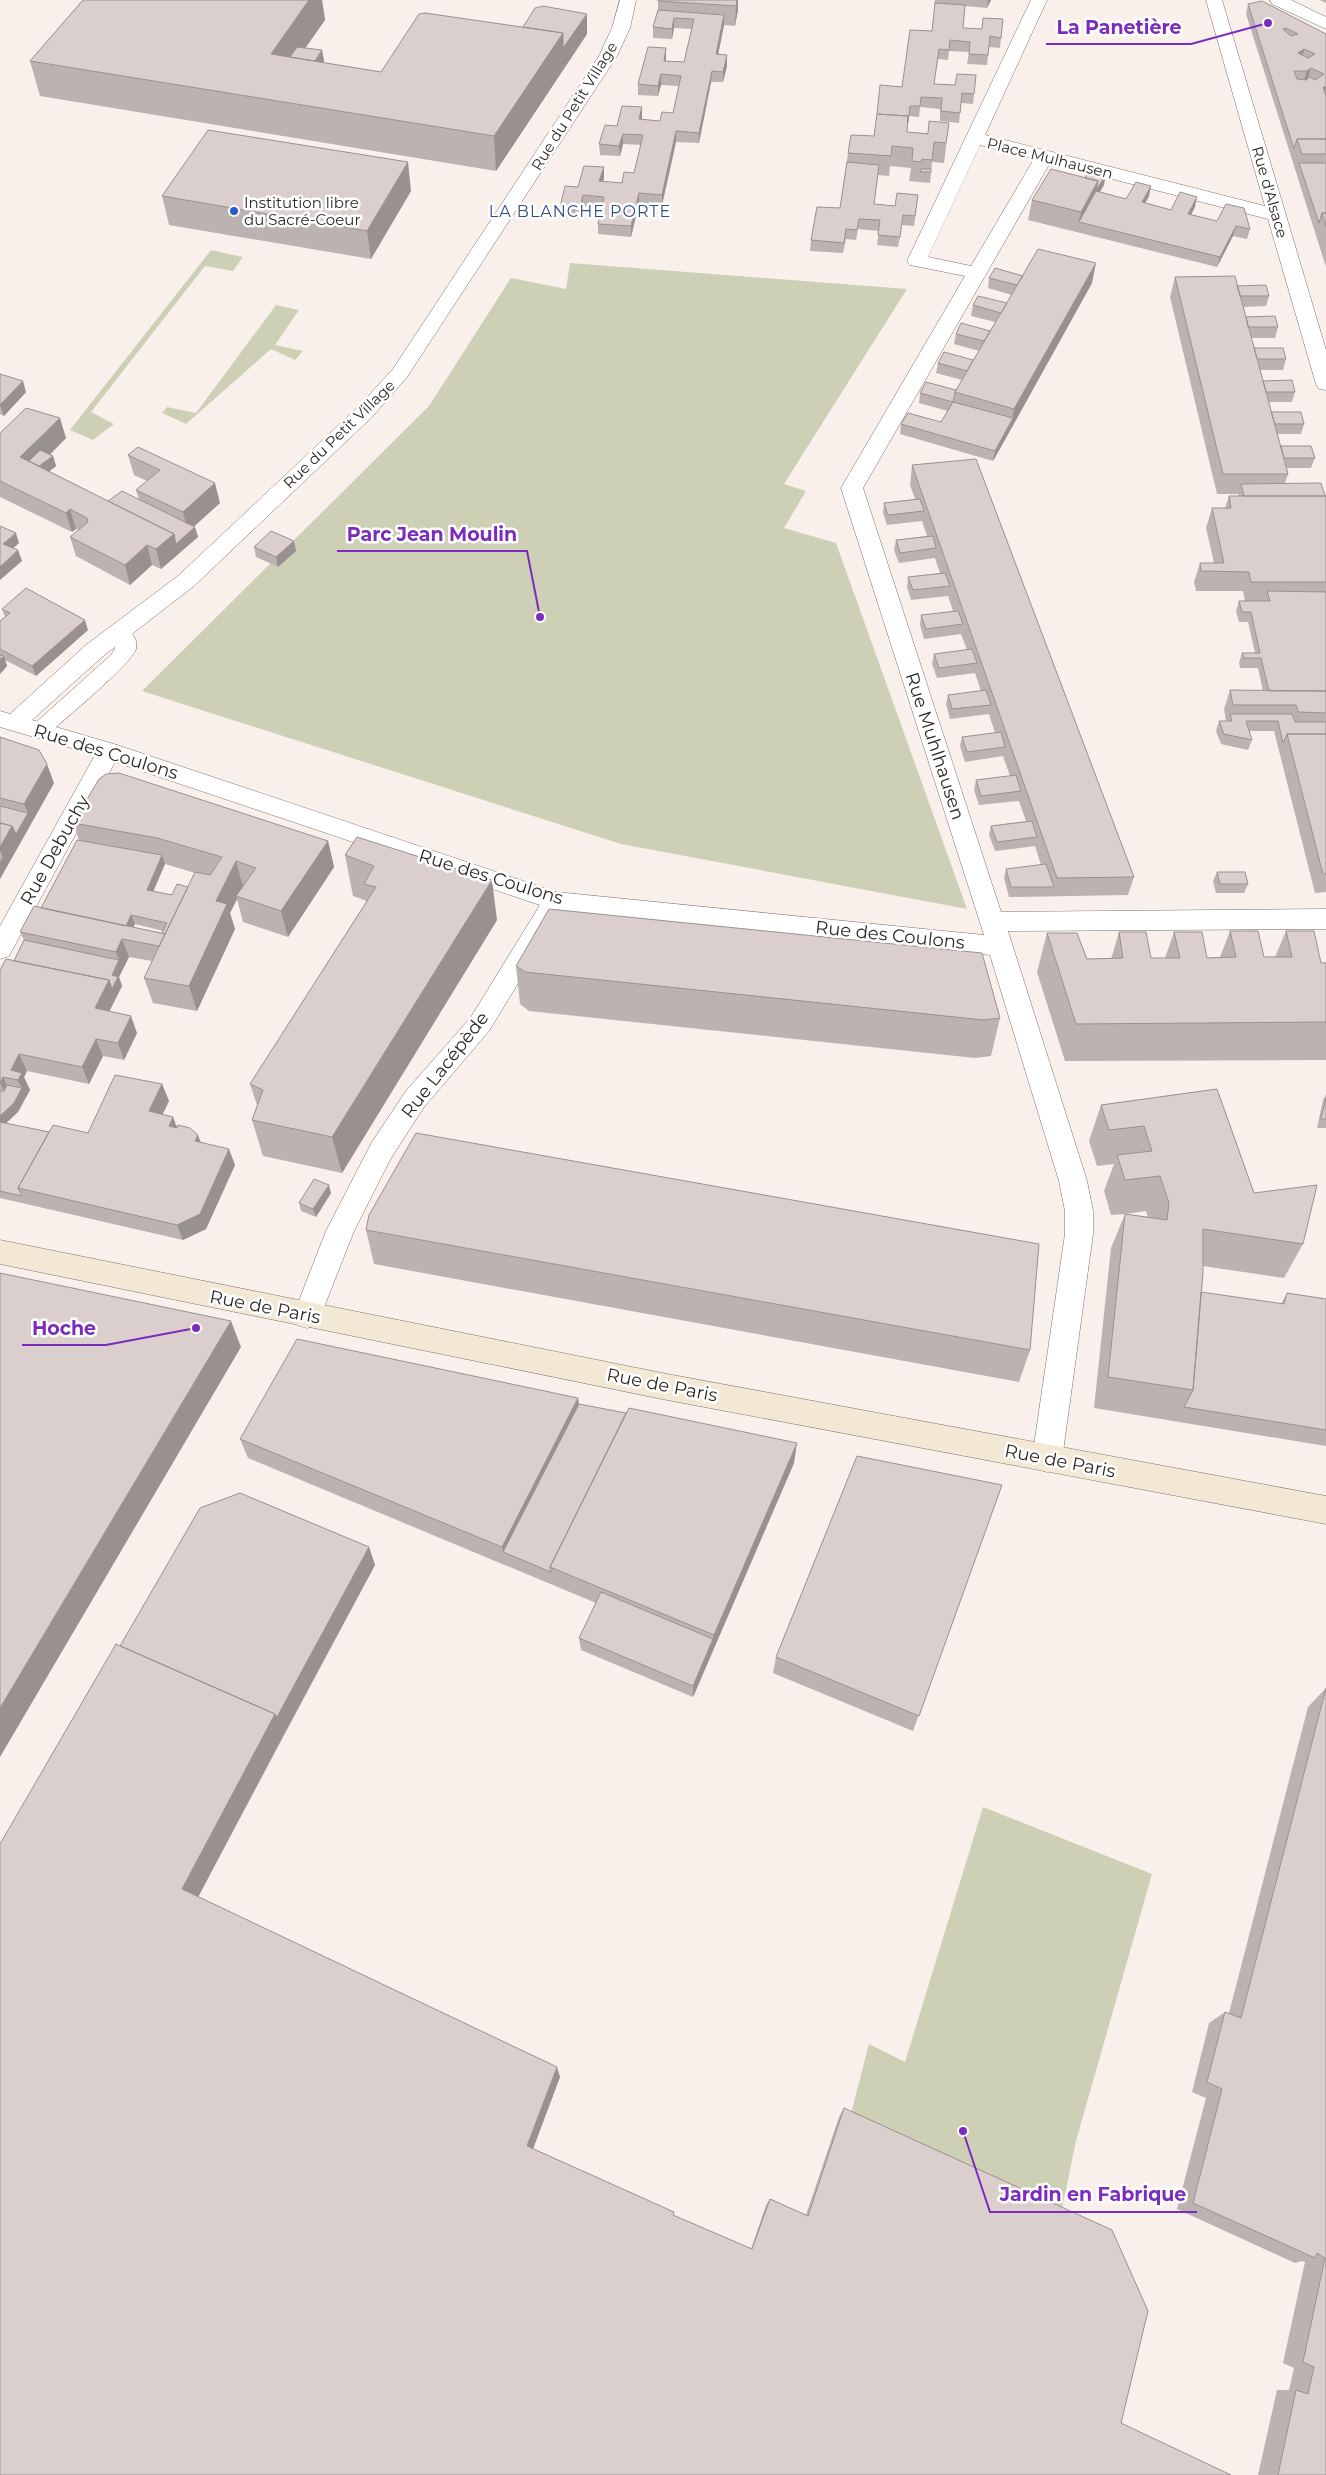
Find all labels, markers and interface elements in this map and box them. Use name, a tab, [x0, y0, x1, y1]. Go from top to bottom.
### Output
callout: La Panetière	[1046, 10, 1191, 44]
text: La Panetière	[1056, 16, 1182, 39]
street label: Rue du Petit Village	[527, 38, 621, 174]
street label: Place Mulhausen	[985, 133, 1115, 183]
street label: Rue d'Alsace	[1248, 144, 1292, 240]
place label: Institution libre du Sacré-Coeur	[244, 193, 360, 229]
district label: LA BLANCHE PORTE	[489, 202, 671, 221]
marker: Institution libre du Sacré-Coeur	[228, 205, 240, 217]
street label: Rue du Petit Village	[279, 376, 399, 492]
callout: Parc Jean Moulin	[337, 517, 527, 551]
text: Parc Jean Moulin	[347, 523, 517, 546]
street label: Rue Muhlhausen	[901, 670, 969, 822]
street label: Rue des Coulons	[31, 720, 181, 785]
street label: Rue Debuchy	[16, 791, 94, 909]
street label: Rue des Coulons	[416, 845, 566, 910]
street label: Rue des Coulons	[814, 916, 966, 954]
street label: Rue Lacépède	[397, 1007, 493, 1123]
street label: Rue de Paris	[208, 1285, 323, 1329]
callout: Hoche	[22, 1311, 106, 1345]
text: Hoche	[32, 1317, 96, 1340]
street label: Rue de Paris	[605, 1363, 720, 1407]
street label: Rue de Paris	[1003, 1439, 1118, 1483]
callout: Jardin en Fabrique	[990, 2178, 1197, 2212]
text: Jardin en Fabrique	[999, 2183, 1186, 2206]

